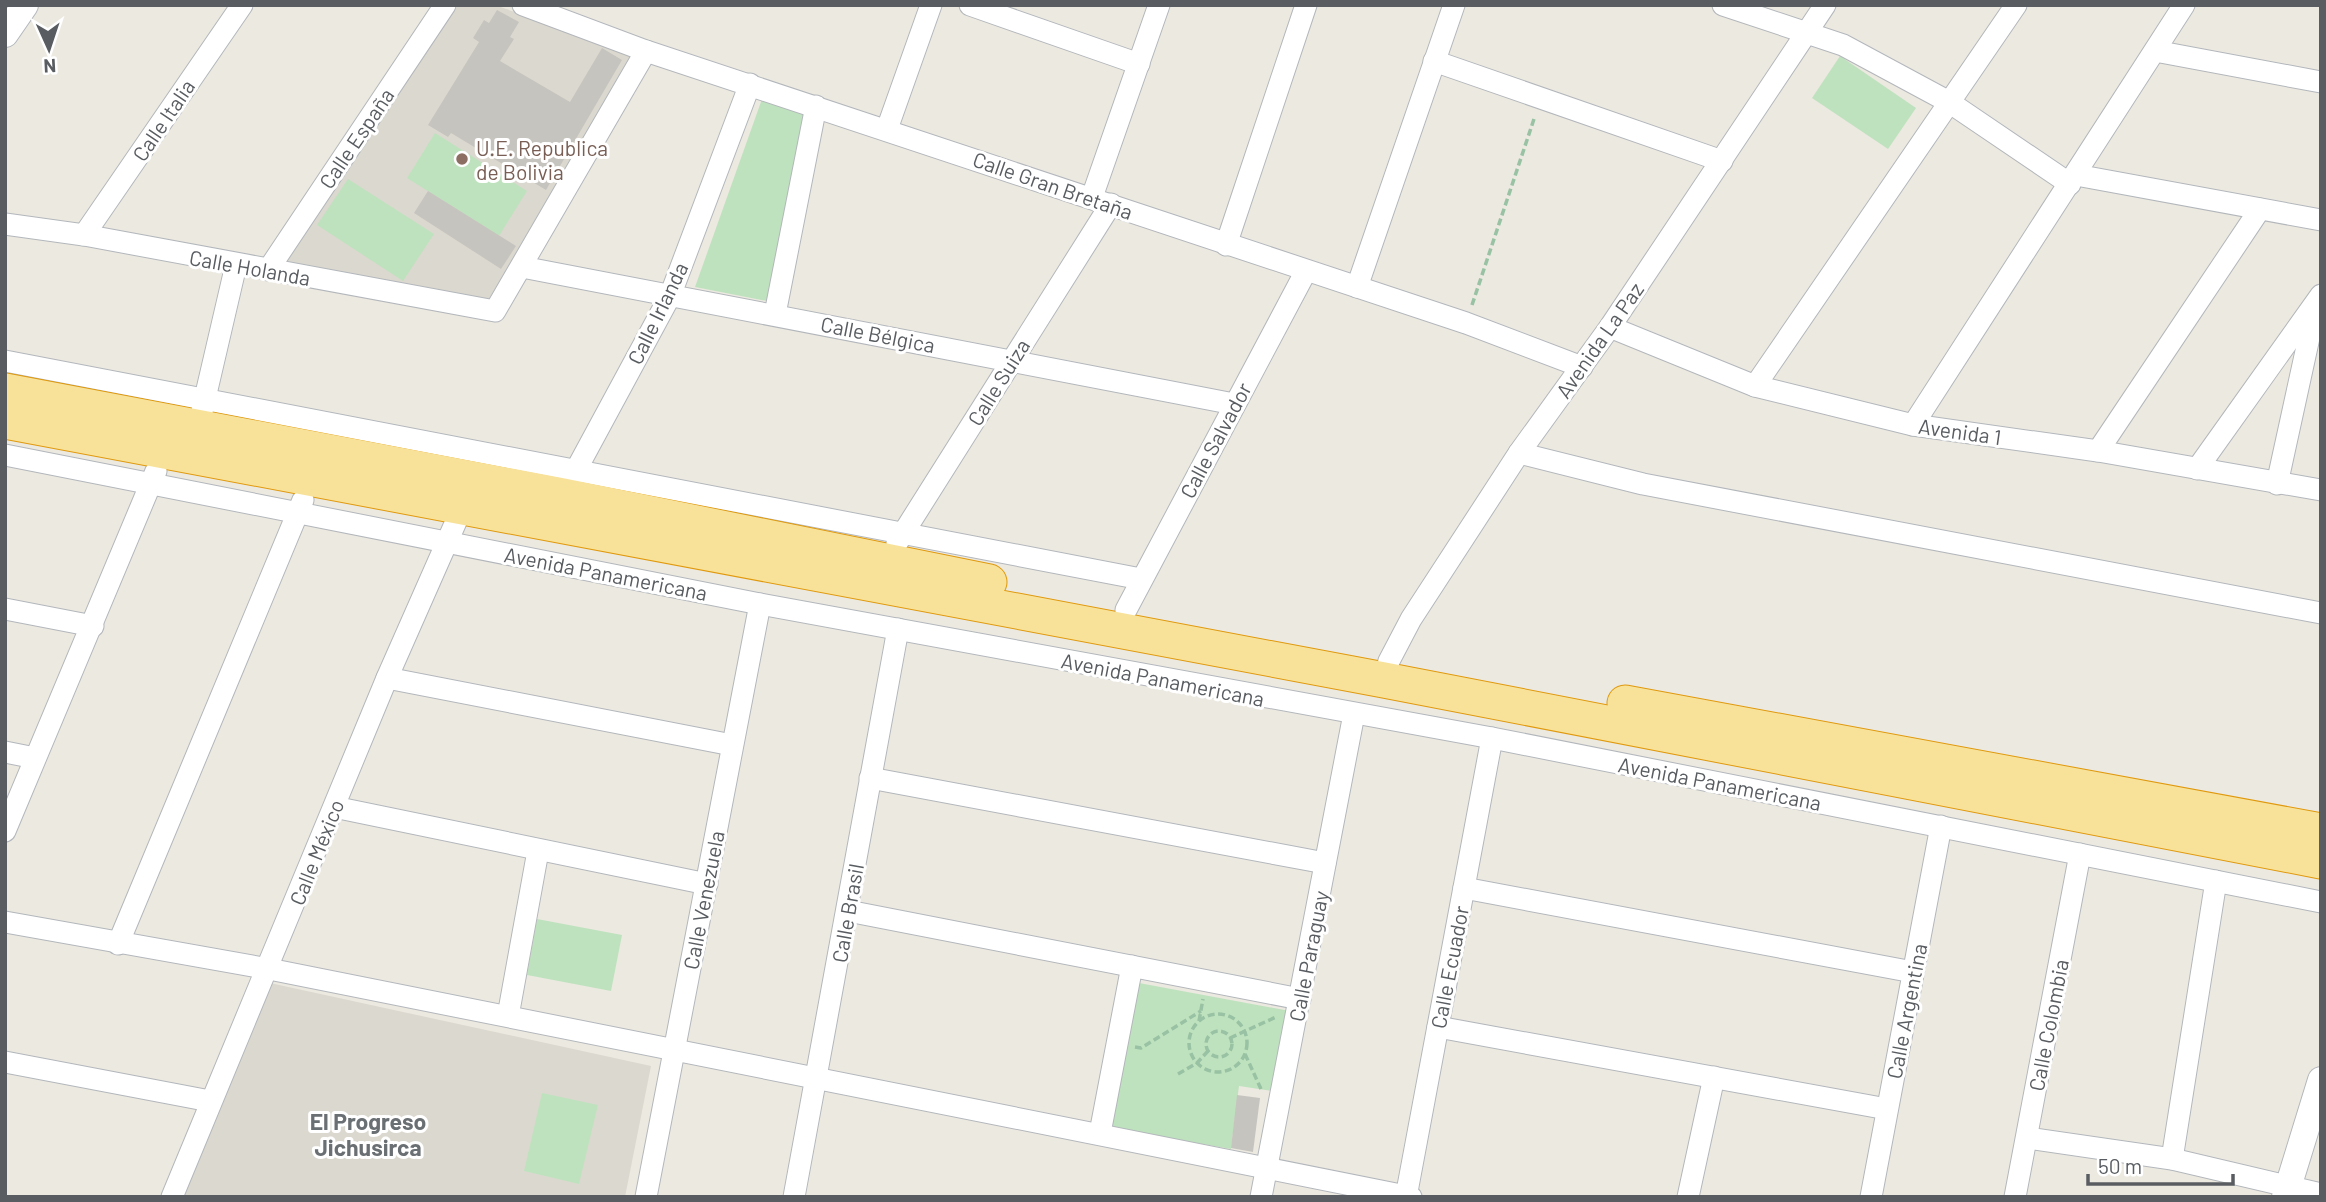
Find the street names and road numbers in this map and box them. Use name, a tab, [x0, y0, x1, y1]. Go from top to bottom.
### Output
street label: Calle Italia	[127, 74, 199, 166]
street label: Calle España	[313, 83, 399, 193]
street label: Calle Gran Bretaña	[970, 146, 1136, 224]
street label: Calle Holanda	[188, 244, 312, 290]
street label: Calle Irlanda	[622, 258, 692, 368]
street label: Avenida La Paz	[1550, 277, 1648, 403]
street label: Calle Bélgica	[819, 311, 937, 357]
street label: Calle Suiza	[962, 334, 1034, 430]
street label: Calle Salvador	[1174, 378, 1256, 502]
street label: Avenida 1	[1917, 413, 2003, 449]
street label: Avenida Panamericana	[502, 541, 710, 605]
street label: Avenida Panamericana	[1059, 647, 1267, 711]
street label: Avenida Panamericana	[1616, 751, 1824, 815]
street label: Calle México	[283, 795, 349, 909]
street label: Calle Venezuela	[677, 829, 729, 971]
street label: Calle Brasil	[826, 862, 868, 964]
street label: Calle Paraguay	[1283, 888, 1333, 1023]
street label: Calle Ecuador	[1425, 903, 1473, 1031]
street label: Calle Argentina	[1881, 941, 1931, 1081]
street label: Calle Colombia	[2023, 957, 2073, 1093]

